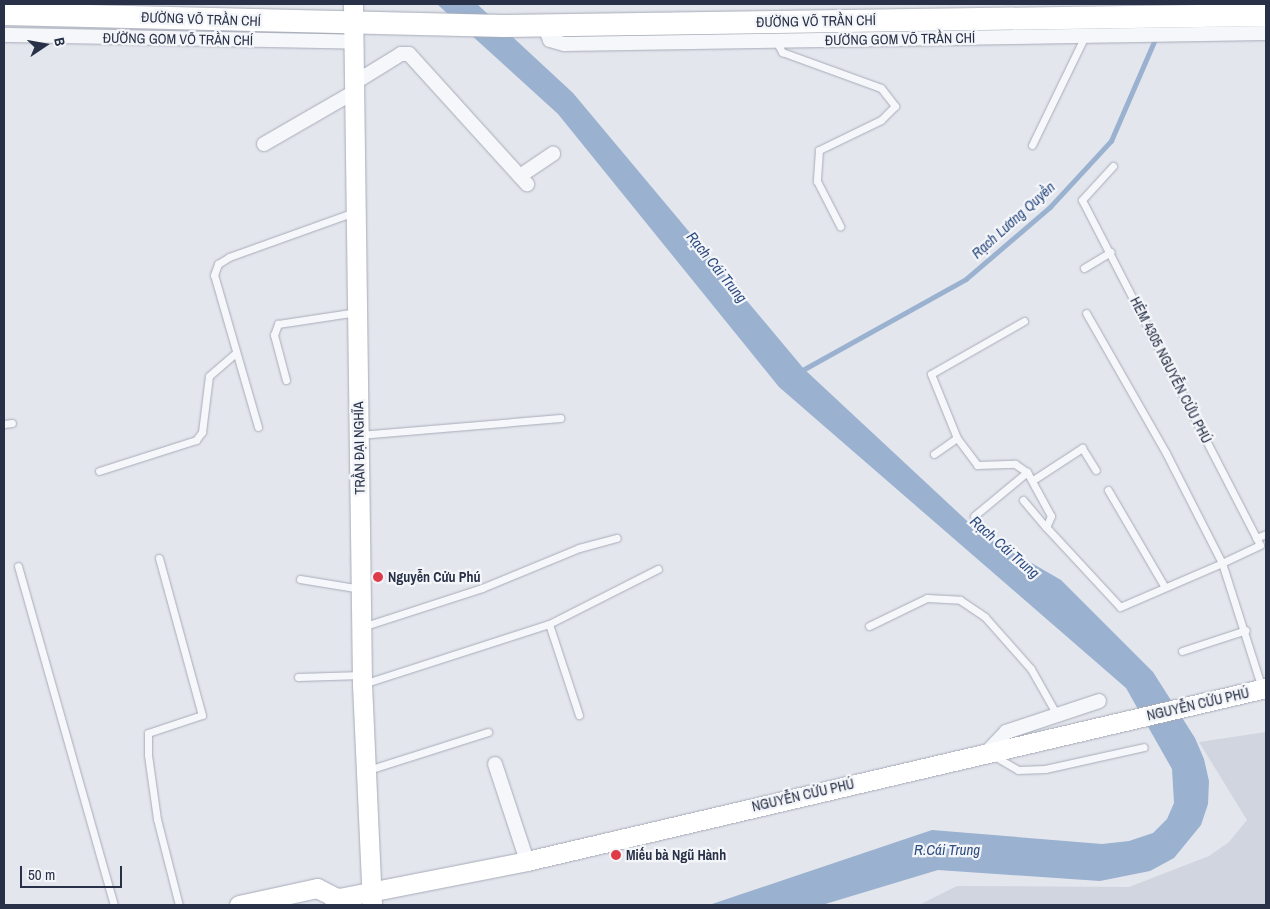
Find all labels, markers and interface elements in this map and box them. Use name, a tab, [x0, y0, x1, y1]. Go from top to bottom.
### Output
street label: ĐƯỜNG VÕ TRẦN CHÍ	[141, 9, 261, 29]
street label: ĐƯỜNG VÕ TRẦN CHÍ	[756, 12, 876, 30]
north arrow	[20, 20, 70, 70]
street label: ĐƯỜNG GOM VÕ TRẦN CHÍ	[103, 29, 253, 49]
street label: ĐƯỜNG GOM VÕ TRẦN CHÍ	[825, 29, 975, 49]
text: B	[50, 36, 69, 48]
water label: Rạch Lương Quyền	[968, 178, 1058, 262]
water label: Rạch Cái Trung	[683, 228, 751, 306]
street label: HẺM 4305 NGUYỄN CỬU PHÚ	[1127, 294, 1215, 446]
street label: TRẦN ĐẠI NGHĨA	[350, 401, 368, 495]
water label: Rạch Cái Trung	[967, 512, 1043, 582]
place label: Nguyễn Cửu Phú	[388, 569, 480, 585]
marker: Nguyễn Cửu Phú	[372, 571, 384, 583]
street label: NGUYỄN CỬU PHÚ	[1145, 684, 1251, 724]
street label: NGUYỄN CỬU PHÚ	[750, 775, 856, 815]
water label: R.Cái Trung	[914, 841, 980, 859]
place label: Miếu bà Ngũ Hành	[626, 847, 726, 863]
marker: Miếu bà Ngũ Hành	[610, 849, 622, 861]
scale bar	[22, 856, 125, 888]
text: 50 m	[28, 864, 55, 885]

